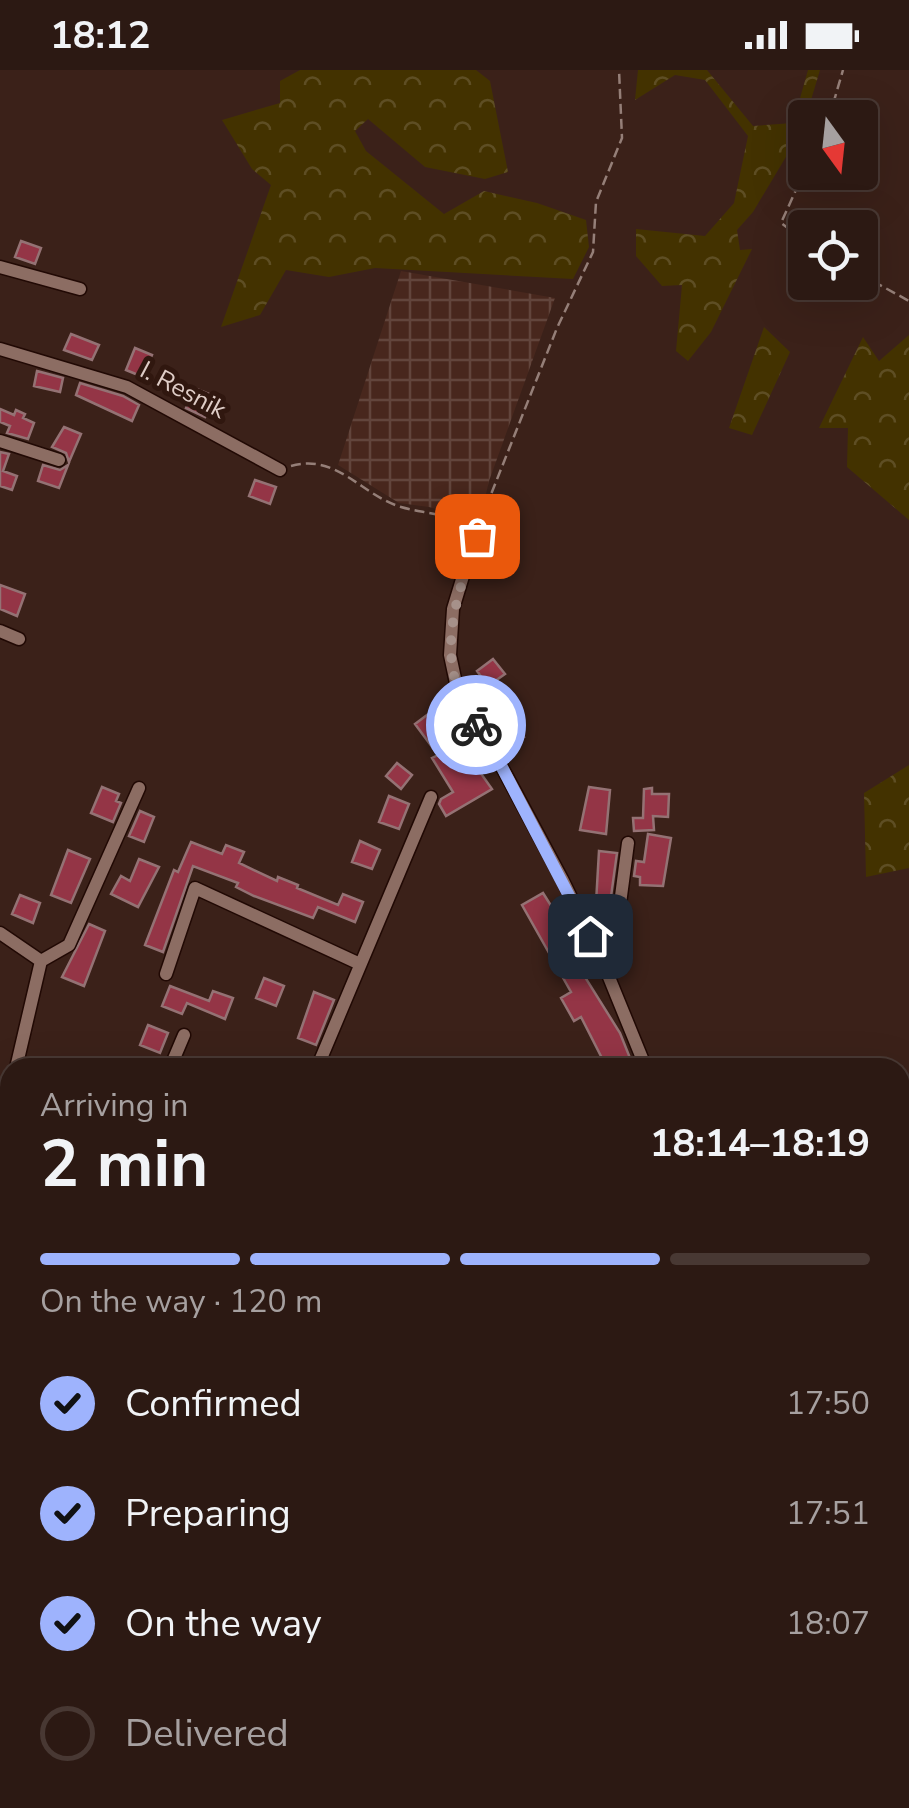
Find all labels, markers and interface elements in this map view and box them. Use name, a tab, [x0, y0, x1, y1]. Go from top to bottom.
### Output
text: 18:12	[50, 10, 151, 61]
north arrow	[788, 100, 878, 190]
map controls	[788, 100, 878, 300]
button: locate	[788, 210, 878, 300]
street label: I. Resnik	[134, 353, 232, 427]
pin	[435, 494, 520, 579]
icon: bag	[450, 509, 505, 564]
courier	[426, 675, 526, 775]
icon: bike	[449, 698, 504, 753]
pin	[548, 894, 633, 979]
icon: home	[563, 909, 618, 964]
text: Arriving in	[40, 1084, 188, 1127]
text: 18:14–18:19	[650, 1118, 870, 1169]
text: 2 min	[40, 1120, 208, 1209]
text: On the way · 120 m	[40, 1280, 322, 1323]
icon: check	[40, 1376, 95, 1431]
text: Confirmed	[125, 1378, 302, 1429]
text: 17:50	[786, 1382, 870, 1425]
icon: check	[40, 1486, 95, 1541]
text: Preparing	[125, 1488, 291, 1539]
text: 17:51	[786, 1492, 870, 1535]
icon: check	[40, 1596, 95, 1651]
text: On the way	[125, 1598, 321, 1649]
text: 18:07	[786, 1602, 870, 1645]
text: Delivered	[125, 1708, 289, 1759]

